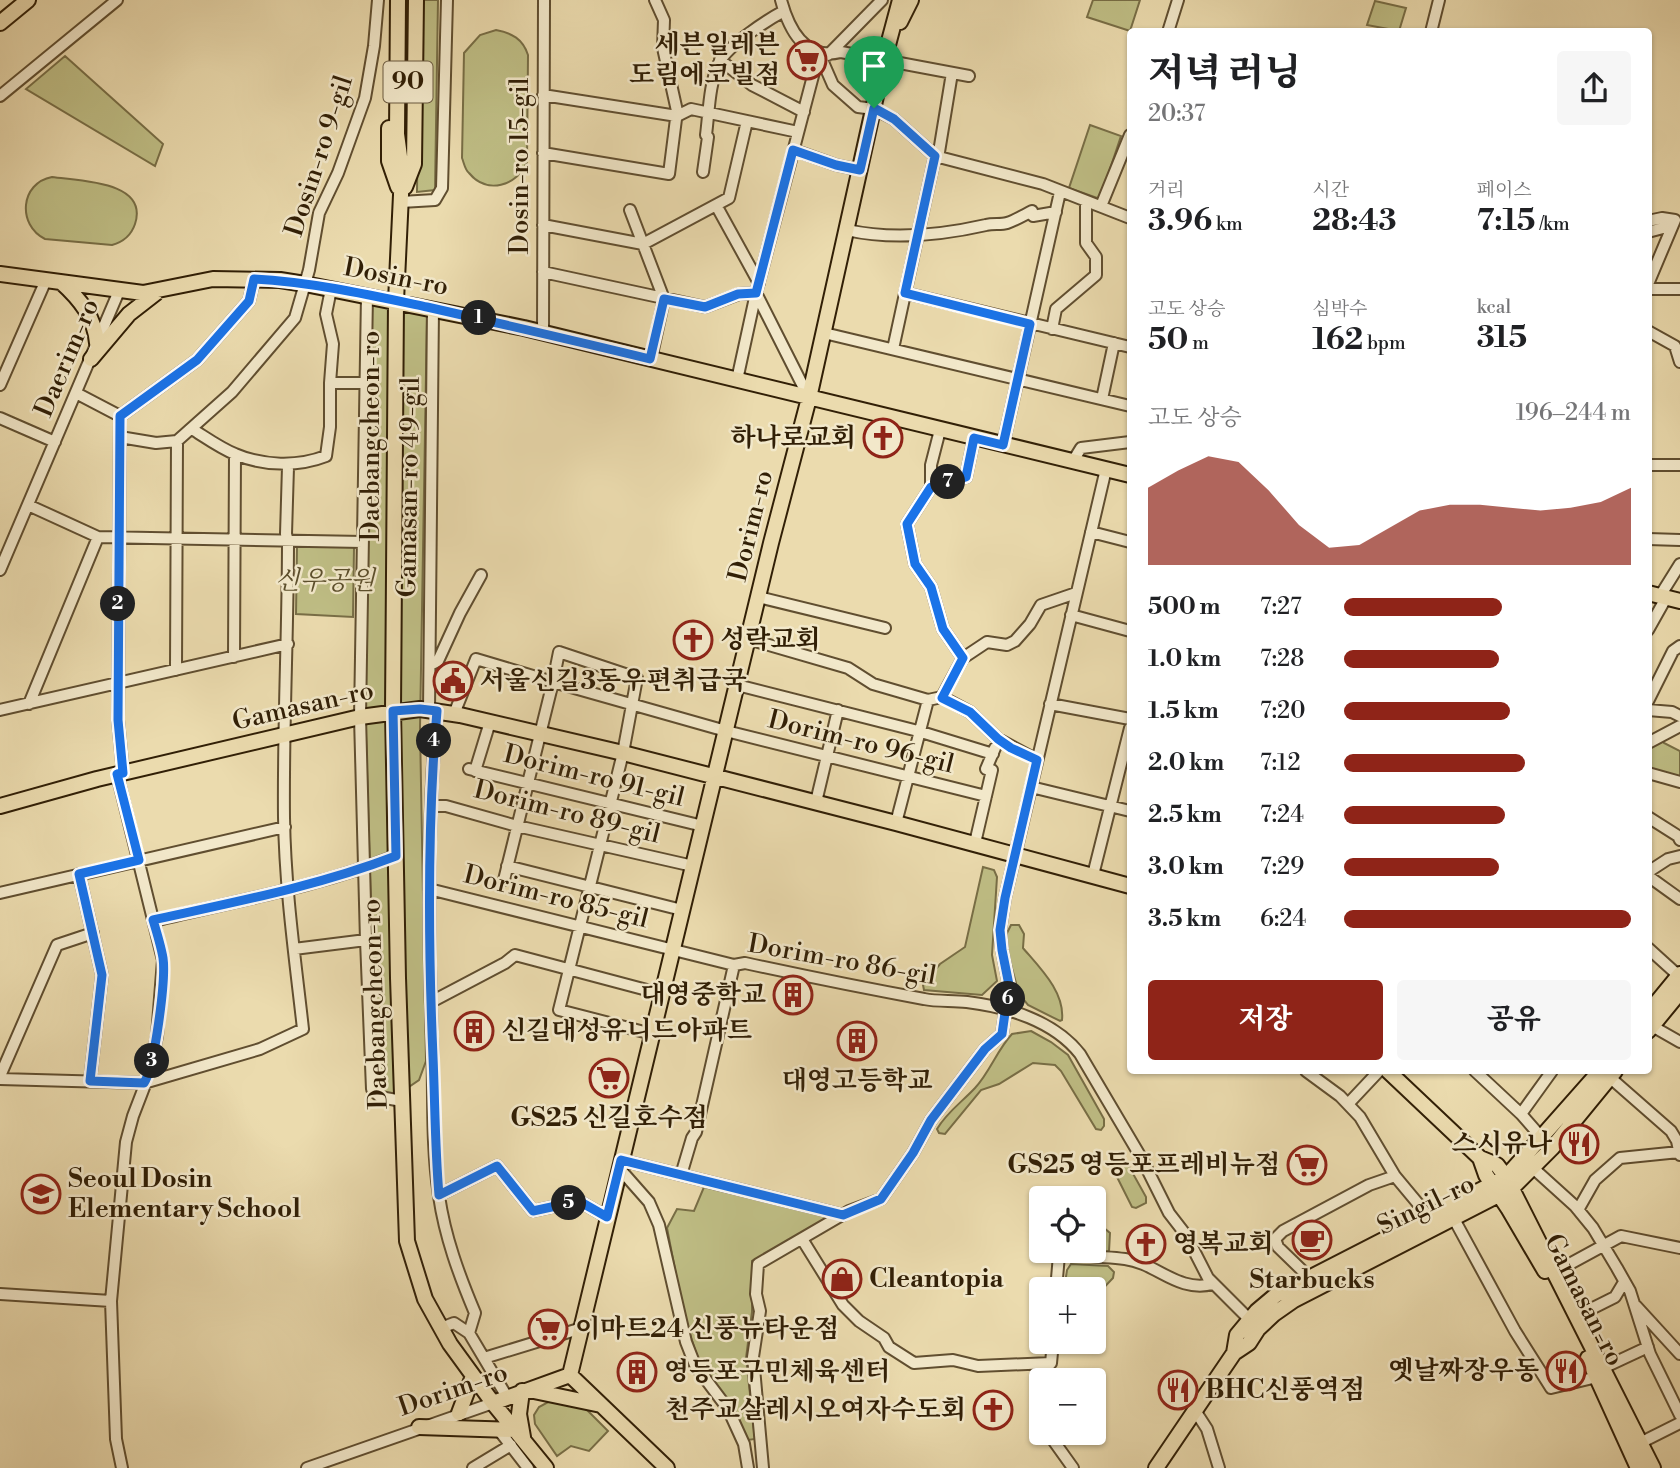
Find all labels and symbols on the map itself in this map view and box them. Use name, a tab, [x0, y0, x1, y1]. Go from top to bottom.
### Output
place label: 세븐일레븐 도림에코빌점	[629, 29, 780, 91]
pin	[844, 36, 904, 108]
supermarket icon: 세븐일레븐 도림에코빌점	[786, 39, 828, 81]
road number: 90	[384, 61, 432, 102]
street label: Dosin-ro 9-gil	[278, 71, 360, 240]
street label: Dosin-ro 15-gil	[504, 77, 536, 254]
street label: Dosin-ro	[341, 251, 451, 303]
street label: Daerim-ro	[28, 294, 106, 422]
pin: 1	[462, 300, 496, 336]
street label: Daebangcheon-ro	[355, 331, 387, 541]
street label: Gamasan-ro 49-gil	[391, 376, 427, 598]
church icon: 하나로교회	[862, 417, 904, 459]
place label: 하나로교회	[730, 422, 856, 454]
pin: 7	[930, 464, 965, 500]
street label: Dorim-ro	[722, 467, 780, 585]
park label: 신우공원	[275, 565, 377, 597]
pin: 2	[100, 586, 136, 622]
church icon: 성락교회	[672, 619, 714, 661]
place label: 성락교회	[720, 624, 820, 656]
public building icon: 서울신길3동우편취급국	[432, 660, 474, 702]
place label: 서울신길3동우편취급국	[480, 665, 747, 697]
street label: Gamasan-ro	[229, 674, 377, 738]
street label: Dorim-ro 96-gil	[765, 703, 958, 781]
pin: 4	[416, 724, 452, 758]
street label: Dorim-ro 91-gil	[500, 738, 688, 814]
street label: Dorim-ro 89-gil	[471, 773, 664, 851]
street label: Dorim-ro 85-gil	[460, 859, 652, 936]
street label: Daebangcheon-ro	[355, 898, 395, 1110]
street label: Dorim-ro 86-gil	[745, 928, 939, 992]
building icon: 대영중학교	[772, 974, 814, 1016]
place label: 대영중학교	[640, 979, 766, 1011]
pin: 6	[990, 982, 1026, 1016]
building icon: 신길대성유니드아파트	[453, 1010, 495, 1052]
place label: 신길대성유니드아파트	[501, 1015, 752, 1047]
building icon: 대영고등학교	[836, 1020, 878, 1062]
pin: 3	[134, 1044, 170, 1078]
supermarket icon: GS25 신길호수점	[588, 1057, 630, 1099]
place label: 대영고등학교	[782, 1065, 932, 1097]
place label: GS25 신길호수점	[510, 1102, 708, 1134]
restaurant icon: 스시유나	[1558, 1123, 1600, 1165]
place label: 스시유나	[1452, 1128, 1553, 1160]
supermarket icon: GS25 영등포프레비뉴점	[1286, 1144, 1328, 1186]
place label: GS25 영등포프레비뉴점	[1007, 1149, 1280, 1181]
place label: Seoul Dosin Elementary School	[68, 1163, 301, 1225]
street label: Singil-ro	[1372, 1168, 1480, 1242]
school or university icon: Seoul Dosin Elementary School	[20, 1173, 62, 1215]
pin: 5	[552, 1186, 586, 1220]
cafe icon: Starbucks	[1291, 1219, 1333, 1261]
church icon: 영복교회	[1125, 1223, 1167, 1265]
place label: 영복교회	[1173, 1228, 1273, 1260]
street label: Gamasan-ro	[1537, 1229, 1631, 1371]
shop icon: Cleantopia	[821, 1258, 863, 1300]
place label: Cleantopia	[869, 1263, 1005, 1295]
place label: Starbucks	[1249, 1264, 1375, 1296]
supermarket icon: 이마트24 신풍뉴타운점	[527, 1308, 569, 1350]
place label: 이마트24 신풍뉴타운점	[575, 1313, 839, 1345]
restaurant icon: 옛날짜장우동	[1545, 1350, 1587, 1392]
building icon: 영등포구민체육센터	[616, 1351, 658, 1393]
place label: 옛날짜장우동	[1388, 1355, 1539, 1387]
street label: Dorim-ro	[394, 1356, 512, 1424]
place label: 영등포구민체육센터	[664, 1356, 890, 1388]
restaurant icon: BHC신풍역점	[1157, 1369, 1199, 1411]
place label: BHC신풍역점	[1205, 1374, 1365, 1406]
church icon: 천주교살레시오여자수도회	[972, 1389, 1014, 1431]
place label: 천주교살레시오여자수도회	[665, 1394, 966, 1426]

